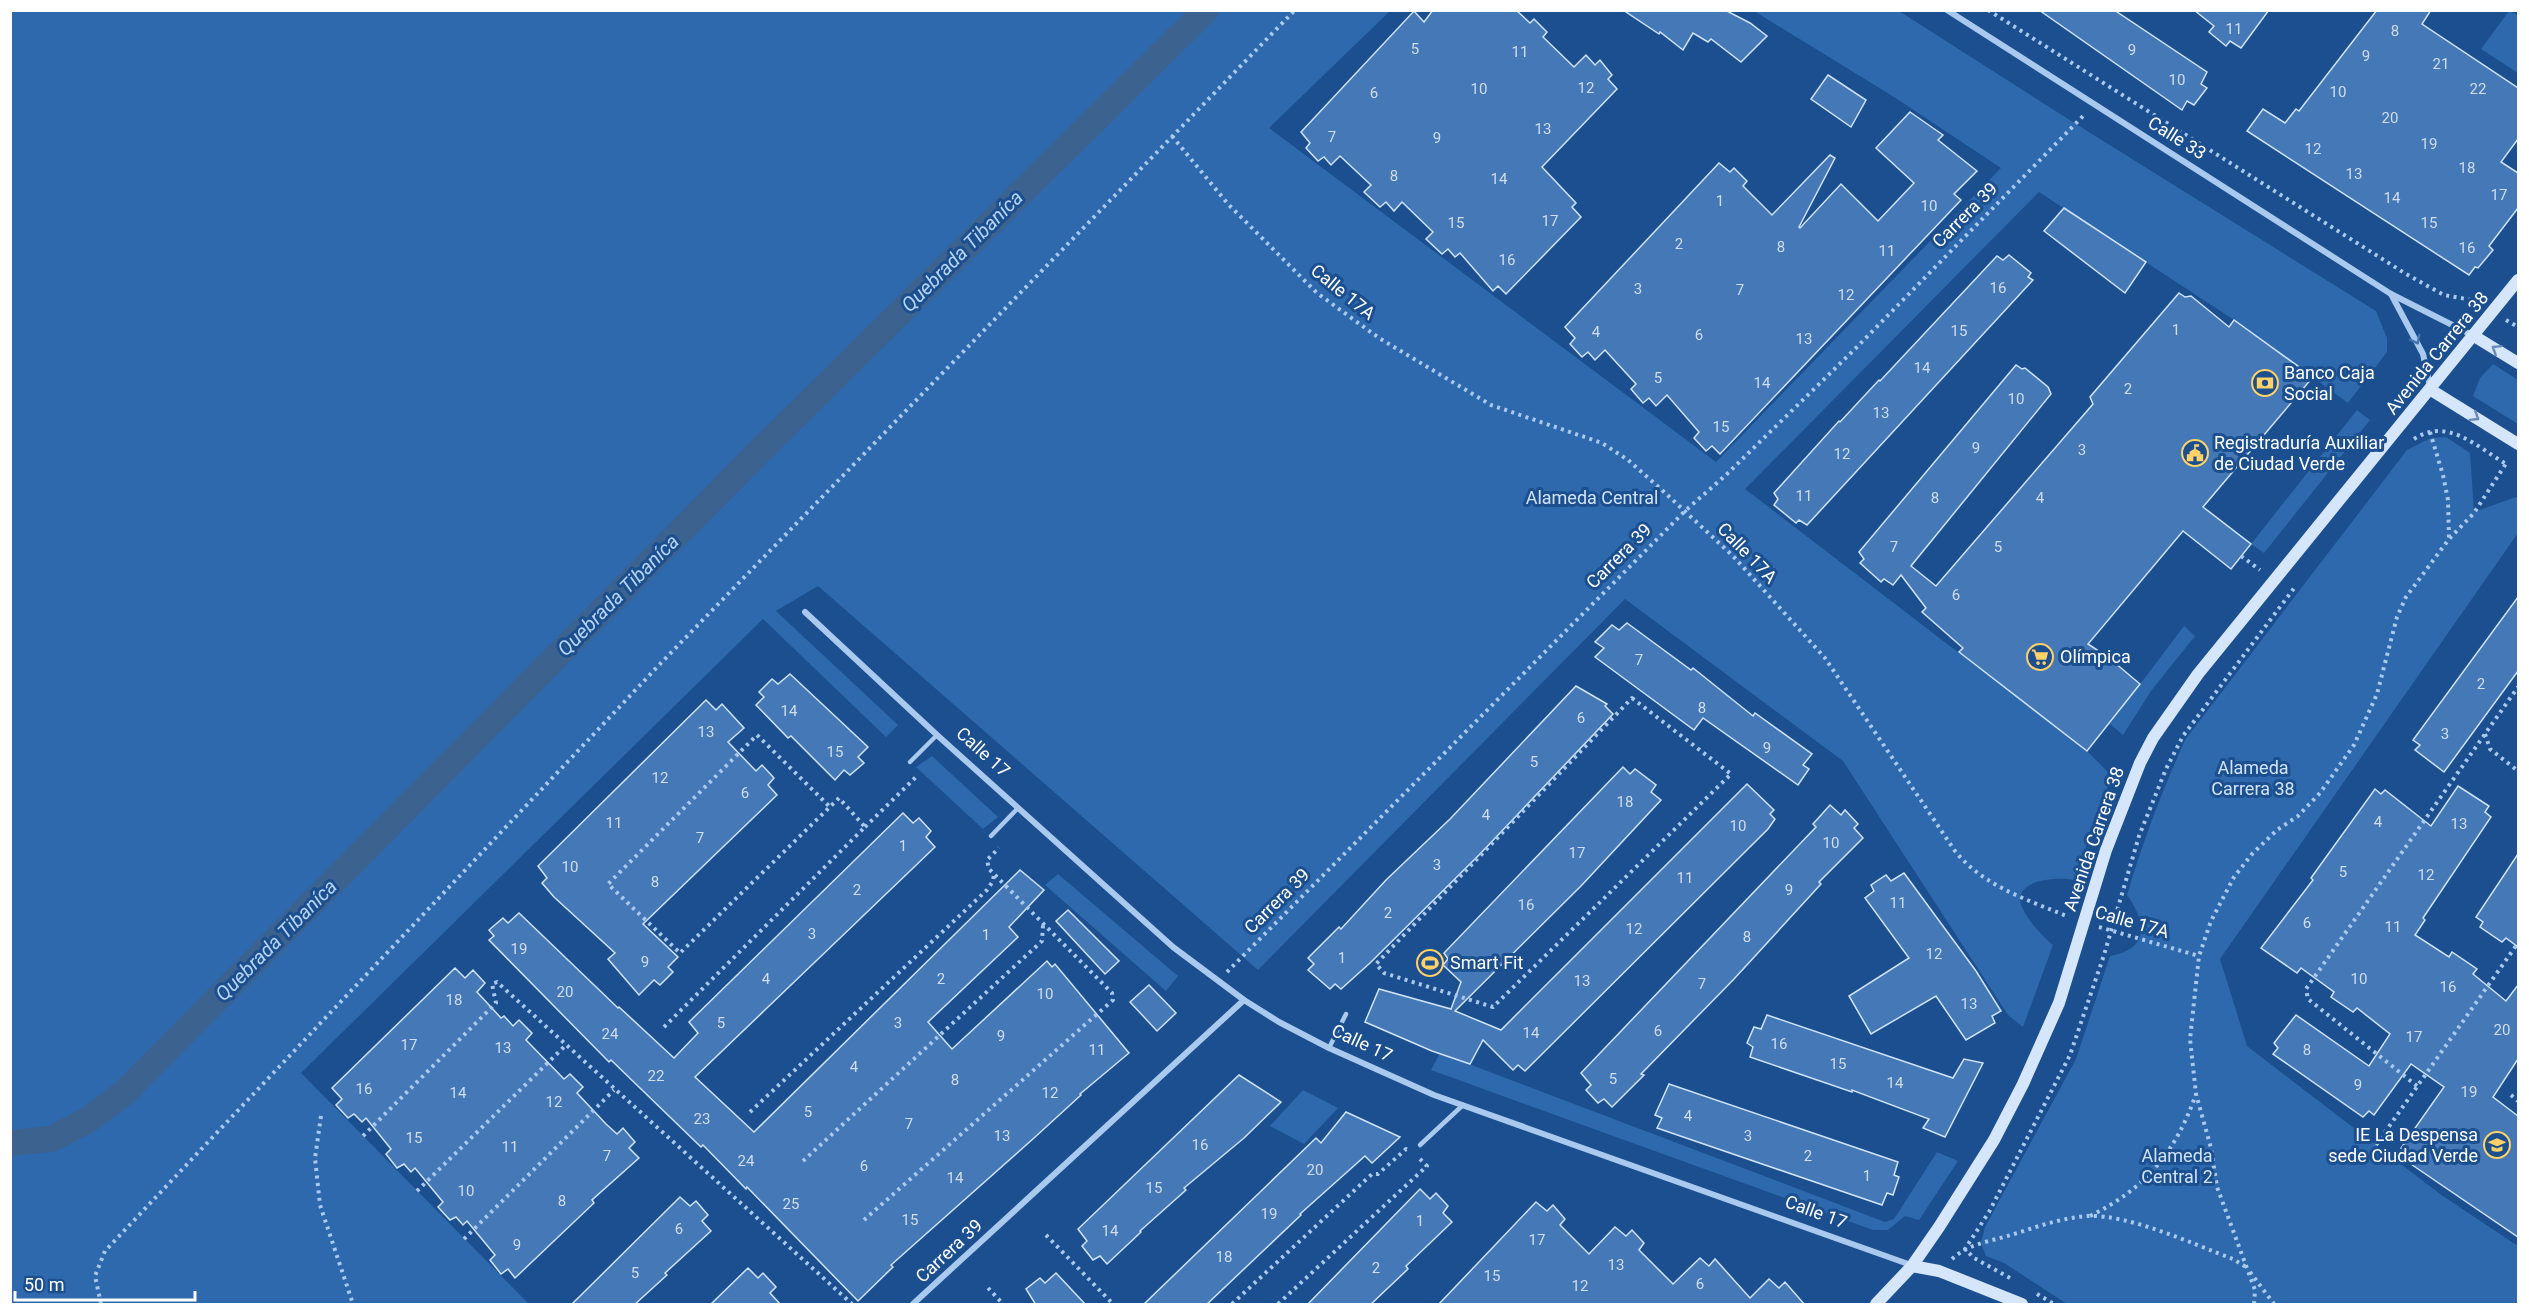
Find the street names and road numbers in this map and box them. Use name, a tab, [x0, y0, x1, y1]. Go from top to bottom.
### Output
street label: Calle 33	[2144, 112, 2210, 164]
street label: Carrera 39	[1928, 178, 2002, 252]
street label: Calle 17A	[1307, 259, 1380, 324]
street label: Avenida Carrera 38	[2381, 287, 2492, 418]
street label: Calle 17A	[1713, 518, 1782, 588]
street label: Carrera 39	[1582, 519, 1656, 593]
street label: Calle 17	[952, 722, 1014, 781]
street label: Avenida Carrera 38	[2059, 764, 2128, 914]
street label: Carrera 39	[1240, 864, 1314, 938]
street label: Calle 17A	[2093, 901, 2172, 942]
street label: Calle 17	[1329, 1019, 1396, 1066]
street label: Calle 17	[1782, 1191, 1850, 1232]
street label: Carrera 39	[911, 1215, 986, 1287]

